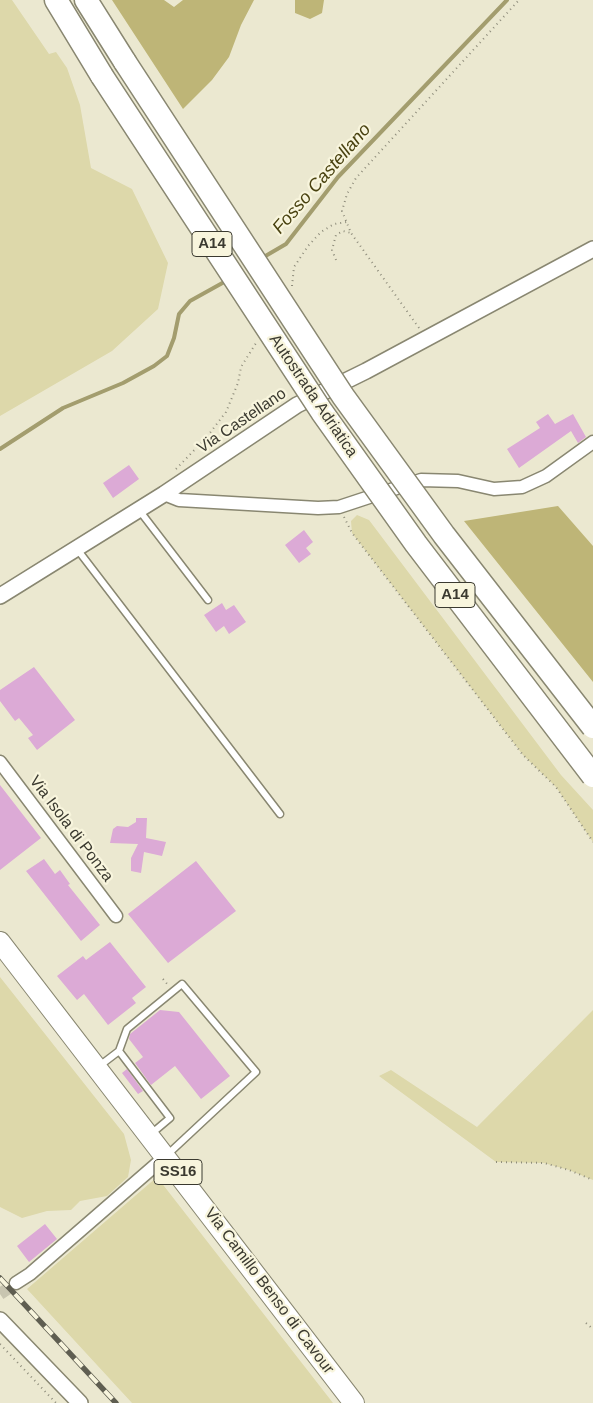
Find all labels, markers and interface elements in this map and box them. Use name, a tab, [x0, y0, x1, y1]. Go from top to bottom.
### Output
water label: Fosso Castellano	[268, 119, 376, 239]
road number: A14	[192, 232, 232, 256]
street label: Autostrada Adriatica	[265, 331, 361, 461]
street label: Via Castellano	[194, 384, 290, 458]
road number: A14	[435, 582, 475, 608]
street label: Via Isola di Ponza	[25, 772, 117, 886]
road number: SS16	[154, 1160, 202, 1184]
street label: Via Camillo Benso di Cavour	[200, 1204, 338, 1378]

